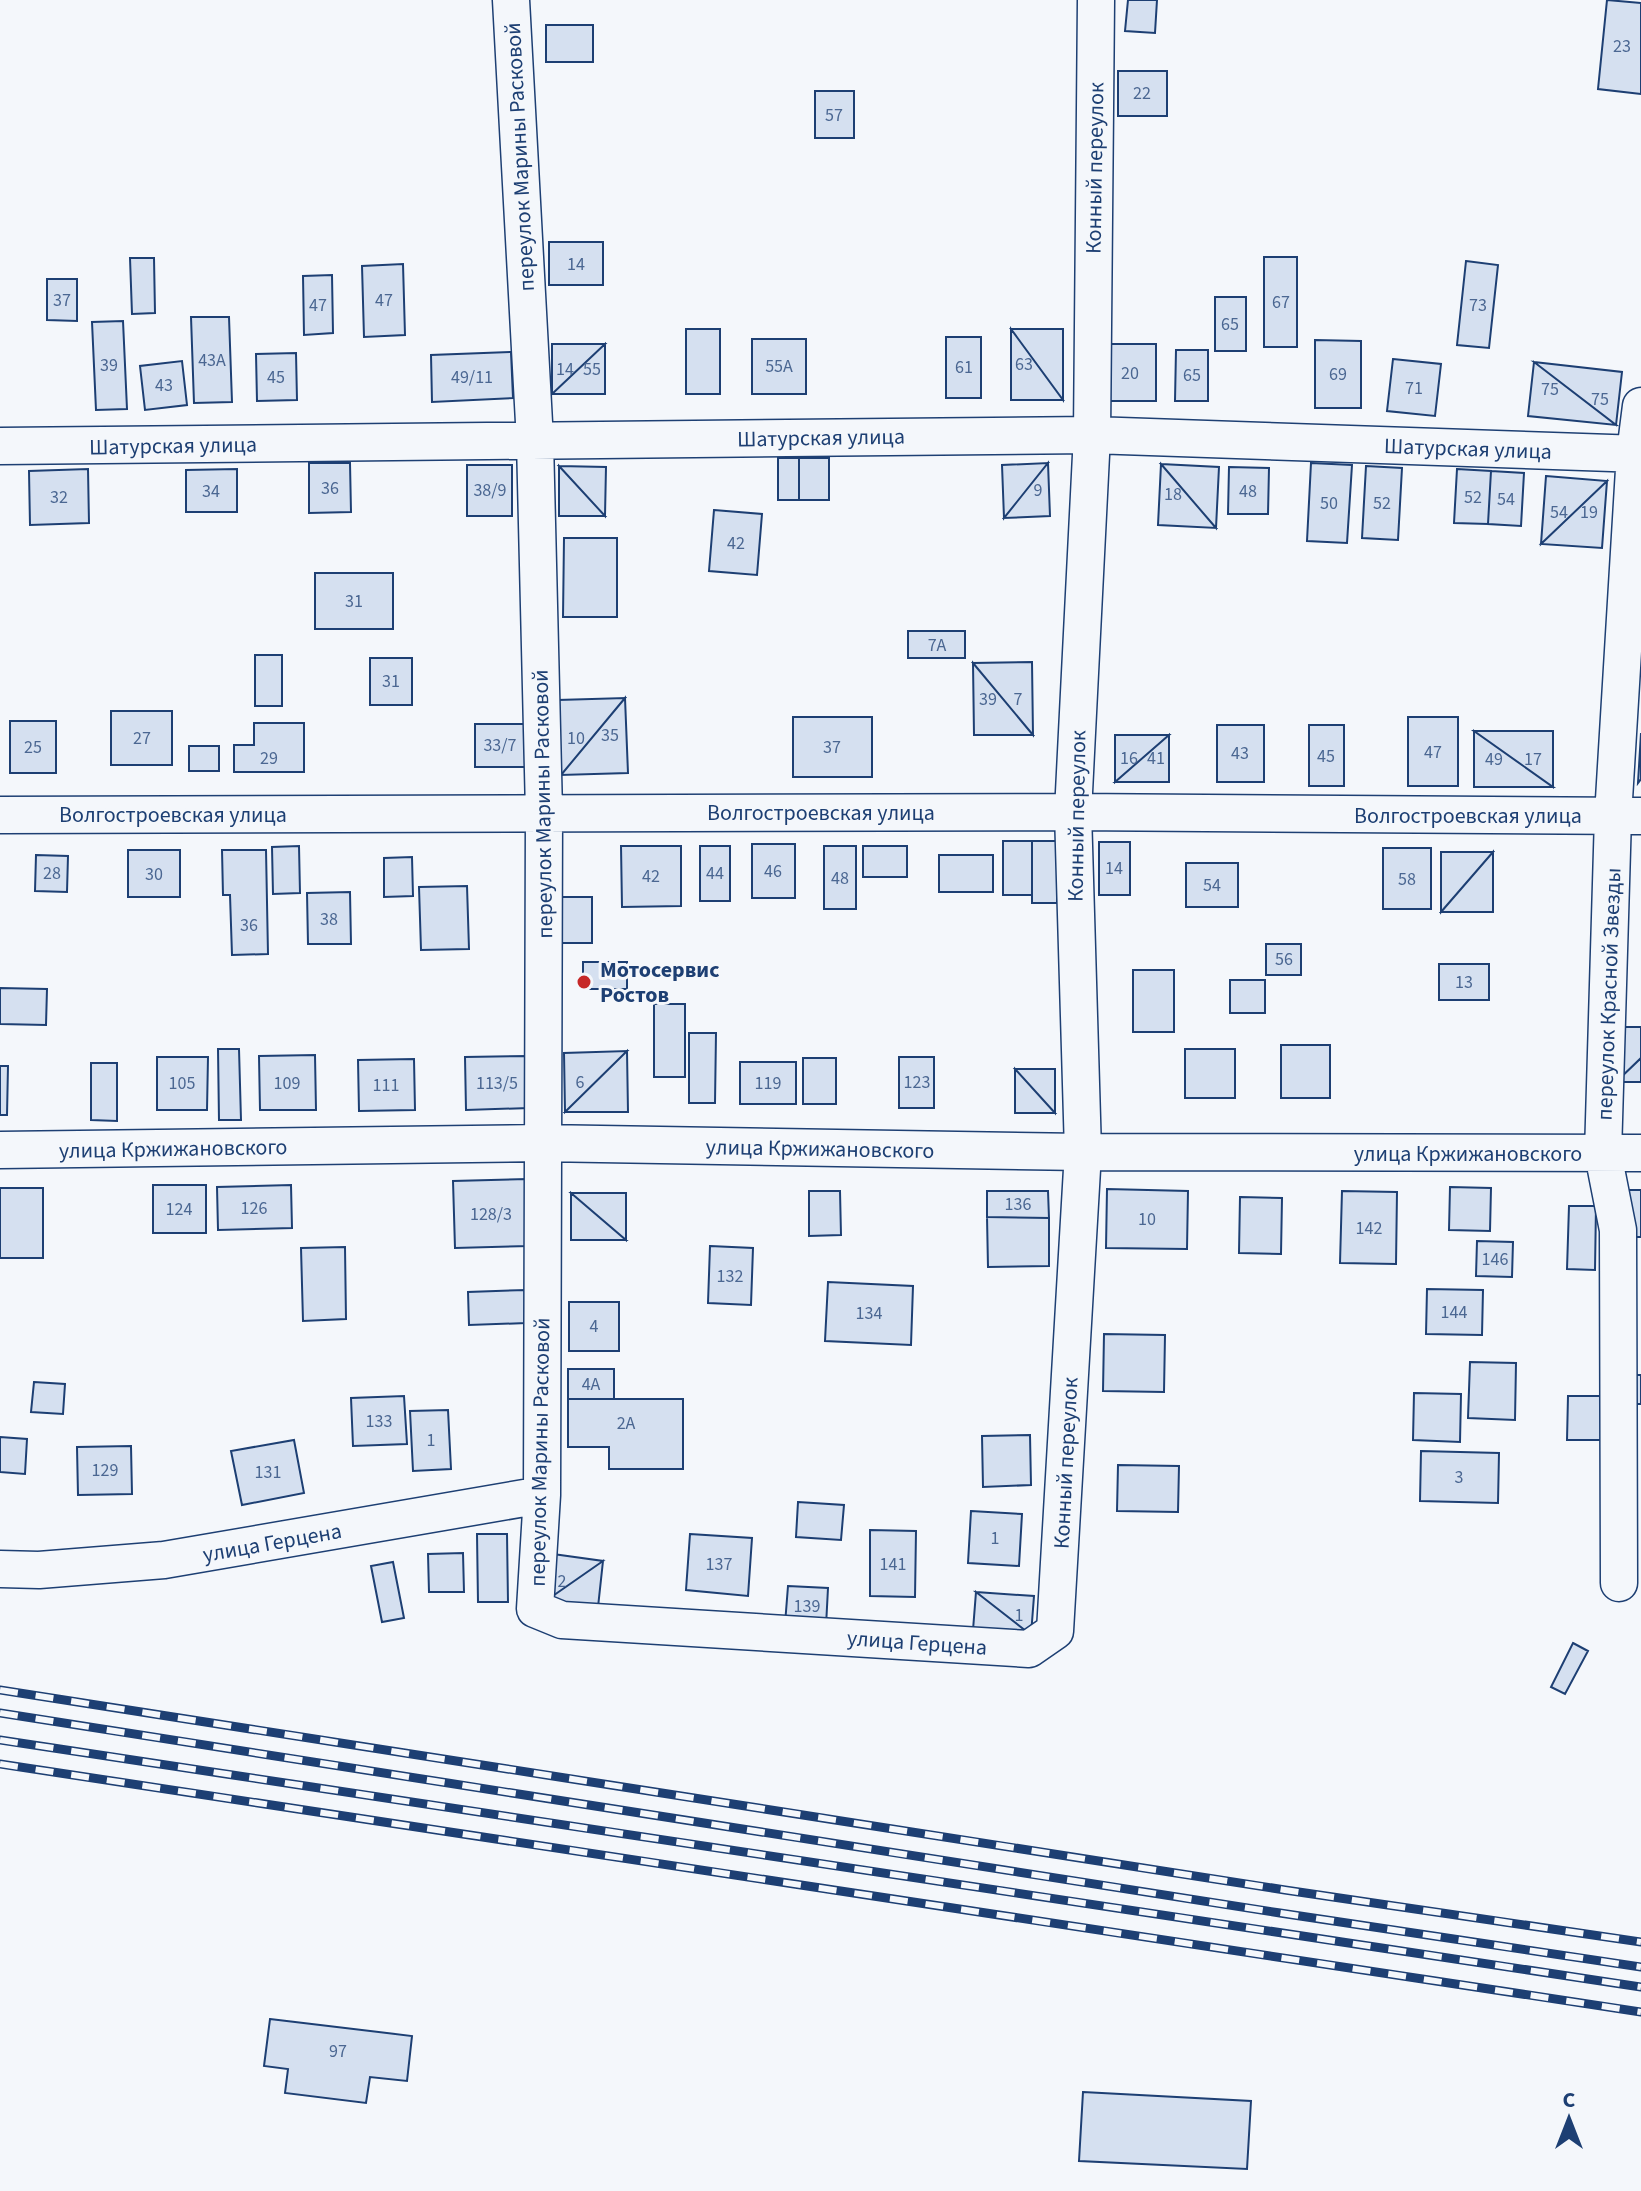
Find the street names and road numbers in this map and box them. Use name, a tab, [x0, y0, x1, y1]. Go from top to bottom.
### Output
street label: переулок Марины Расковой	[497, 22, 543, 292]
street label: Конный переулок	[1078, 82, 1112, 254]
street label: Шатурская улица	[737, 421, 905, 455]
street label: Шатурская улица	[89, 429, 257, 463]
street label: Шатурская улица	[1384, 430, 1552, 468]
street label: переулок Марины Расковой	[525, 669, 561, 939]
street label: Конный переулок	[1060, 730, 1094, 902]
street label: Волгостроевская улица	[707, 797, 935, 829]
street label: Волгостроевская улица	[59, 799, 287, 831]
street label: Волгостроевская улица	[1354, 800, 1582, 832]
street label: переулок Красной Звезды	[1589, 867, 1629, 1121]
street label: улица Кржижановского	[58, 1131, 288, 1167]
street label: улица Кржижановского	[705, 1131, 935, 1167]
street label: улица Кржижановского	[1354, 1138, 1582, 1170]
street label: переулок Марины Расковой	[522, 1317, 558, 1587]
street label: Конный переулок	[1046, 1376, 1086, 1550]
street label: улица Герцена	[200, 1515, 344, 1571]
street label: улица Герцена	[846, 1622, 988, 1664]

